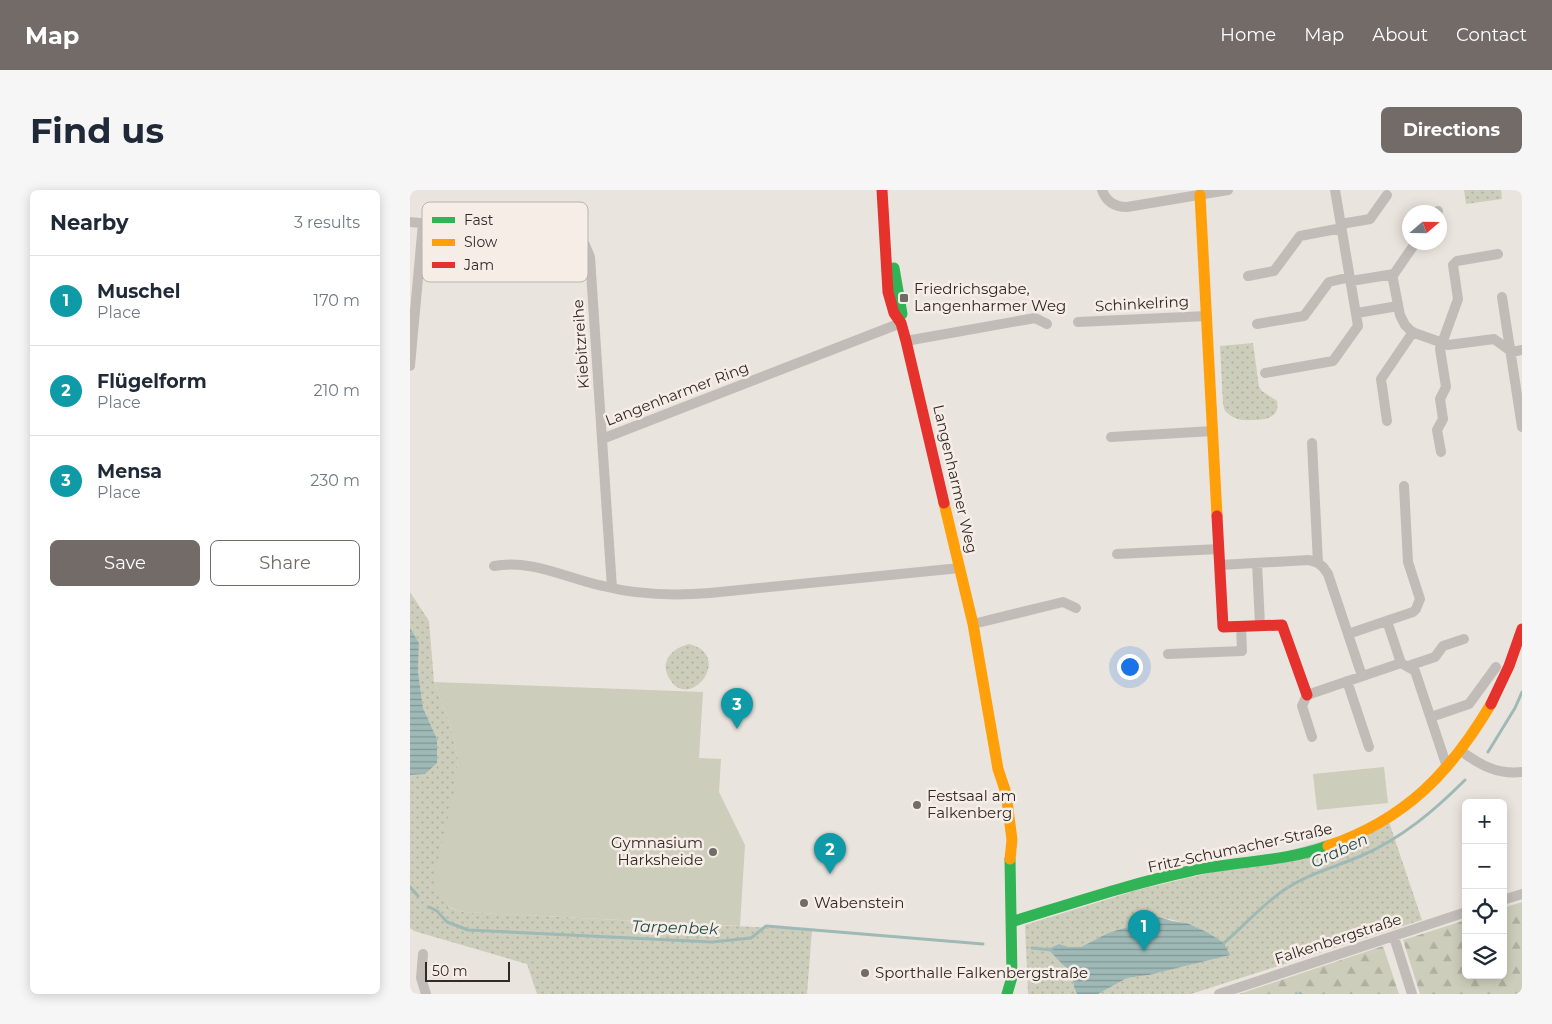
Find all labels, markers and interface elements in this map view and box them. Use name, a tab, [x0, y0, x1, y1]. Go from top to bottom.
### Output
text: Map	[25, 21, 79, 50]
text: Home	[1220, 24, 1276, 46]
text: Map	[1304, 24, 1344, 46]
text: About	[1372, 24, 1428, 46]
text: Contact	[1456, 24, 1527, 46]
button: Directions	[1381, 107, 1522, 153]
text: Find us	[30, 109, 164, 152]
legend	[422, 202, 588, 282]
north arrow	[1402, 205, 1447, 250]
text: Nearby	[50, 210, 129, 235]
text: Fast	[464, 211, 494, 229]
text: 3 results	[294, 213, 360, 232]
text: Slow	[464, 233, 498, 251]
text: Jam	[463, 256, 494, 274]
place label: Friedrichsgabe, Langenharmer Weg	[914, 279, 1066, 315]
text: Muschel	[97, 280, 180, 303]
text: 1	[63, 291, 69, 310]
text: 170 m	[313, 291, 360, 310]
marker: Friedrichsgabe, Langenharmer Weg	[898, 292, 910, 304]
street label: Schinkelring	[1095, 292, 1189, 315]
street label: Kiebitzreihe	[568, 299, 593, 389]
text: Place	[97, 303, 141, 322]
street label: Langenharmer Ring	[602, 357, 751, 430]
text: Flügelform	[97, 370, 207, 393]
text: 2	[61, 381, 71, 400]
text: 210 m	[313, 381, 360, 400]
text: Place	[97, 393, 141, 412]
street label: Langenharmer Weg	[929, 403, 982, 555]
text: Mensa	[97, 460, 162, 483]
text: 3	[61, 471, 71, 490]
text: 230 m	[310, 471, 360, 490]
text: Place	[97, 483, 141, 502]
button: Save	[50, 540, 200, 586]
button: Share	[210, 540, 360, 586]
your location	[1117, 654, 1143, 680]
pin: 3	[721, 688, 753, 729]
place label: Festsaal am Falkenberg	[927, 786, 1016, 822]
marker: Festsaal am Falkenberg	[911, 799, 923, 811]
map controls	[1462, 799, 1507, 979]
button: +	[1462, 799, 1507, 844]
street label: Fritz-Schumacher-Straße	[1146, 819, 1334, 876]
water label: Graben	[1308, 829, 1371, 872]
place label: Gymnasium Harksheide	[611, 833, 703, 869]
pin: 2	[814, 833, 846, 874]
button: −	[1462, 844, 1507, 889]
marker: Gymnasium Harksheide	[707, 846, 719, 858]
button: locate	[1462, 889, 1507, 934]
place label: Wabenstein	[814, 893, 904, 912]
marker: Wabenstein	[798, 897, 810, 909]
street label: Falkenbergstraße	[1272, 909, 1404, 968]
pin: 1	[1128, 910, 1160, 951]
water label: Tarpenbek	[631, 916, 720, 939]
button: layers	[1462, 934, 1507, 979]
scale bar	[425, 959, 510, 982]
text: 50 m	[432, 962, 468, 980]
place label: Sporthalle Falkenbergstraße	[875, 963, 1088, 982]
marker: Sporthalle Falkenbergstraße	[859, 967, 871, 979]

